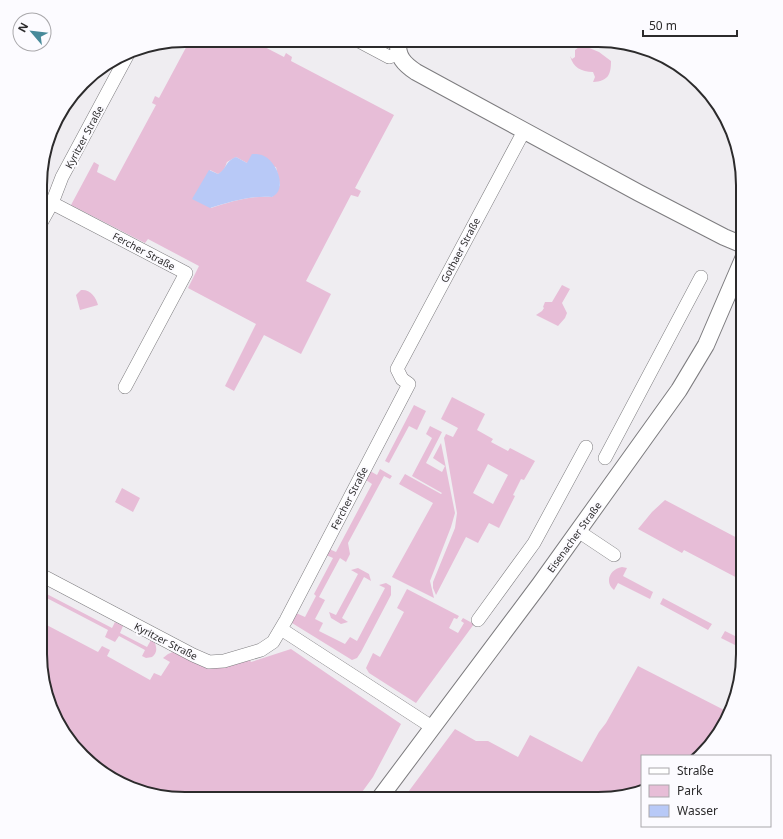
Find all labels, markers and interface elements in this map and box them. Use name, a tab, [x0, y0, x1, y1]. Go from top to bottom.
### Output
north arrow	[12, 12, 52, 52]
scale bar	[643, 12, 737, 38]
text: 50 m	[649, 17, 677, 34]
text: N	[14, 20, 31, 35]
street label: Kyritzer Straße	[62, 103, 107, 171]
street label: Gothaer Straße	[437, 215, 483, 285]
street label: Fercher Straße	[110, 229, 178, 273]
street label: Fercher Straße	[327, 464, 371, 532]
street label: Eisenacher Straße	[544, 498, 605, 575]
street label: Kyritzer Straße	[132, 619, 200, 663]
legend	[641, 755, 771, 827]
text: Straße	[677, 762, 714, 779]
text: Park	[677, 782, 703, 799]
text: Wasser	[677, 802, 718, 819]

